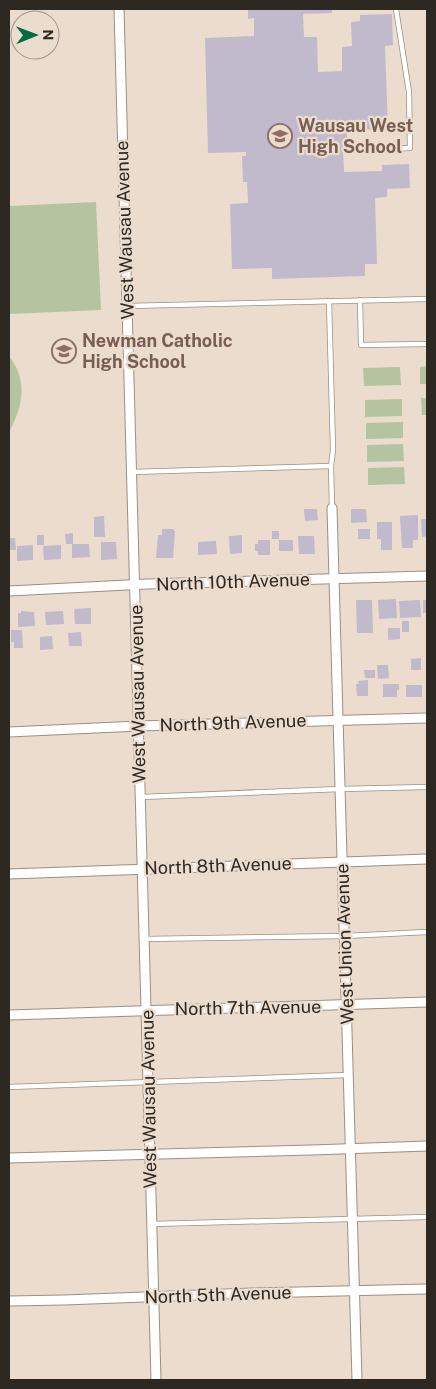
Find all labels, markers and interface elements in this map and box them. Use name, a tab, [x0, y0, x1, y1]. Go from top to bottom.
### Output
north arrow	[10, 10, 60, 60]
text: N	[40, 29, 56, 40]
place label: Wausau West High School	[298, 115, 413, 157]
school or university icon: Wausau West High School	[267, 123, 293, 149]
street label: West Wausau Avenue	[111, 140, 138, 320]
place label: Newman Catholic High School	[82, 330, 233, 372]
school or university icon: Newman Catholic High School	[51, 338, 77, 364]
street label: North 10th Avenue	[156, 568, 310, 595]
street label: West Wausau Avenue	[125, 604, 150, 784]
street label: North 9th Avenue	[159, 709, 307, 736]
street label: North 8th Avenue	[144, 852, 292, 879]
street label: West Union Avenue	[331, 863, 358, 1025]
street label: North 7th Avenue	[175, 996, 321, 1019]
street label: West Wausau Avenue	[136, 1009, 161, 1189]
street label: North 5th Avenue	[144, 1281, 292, 1308]

